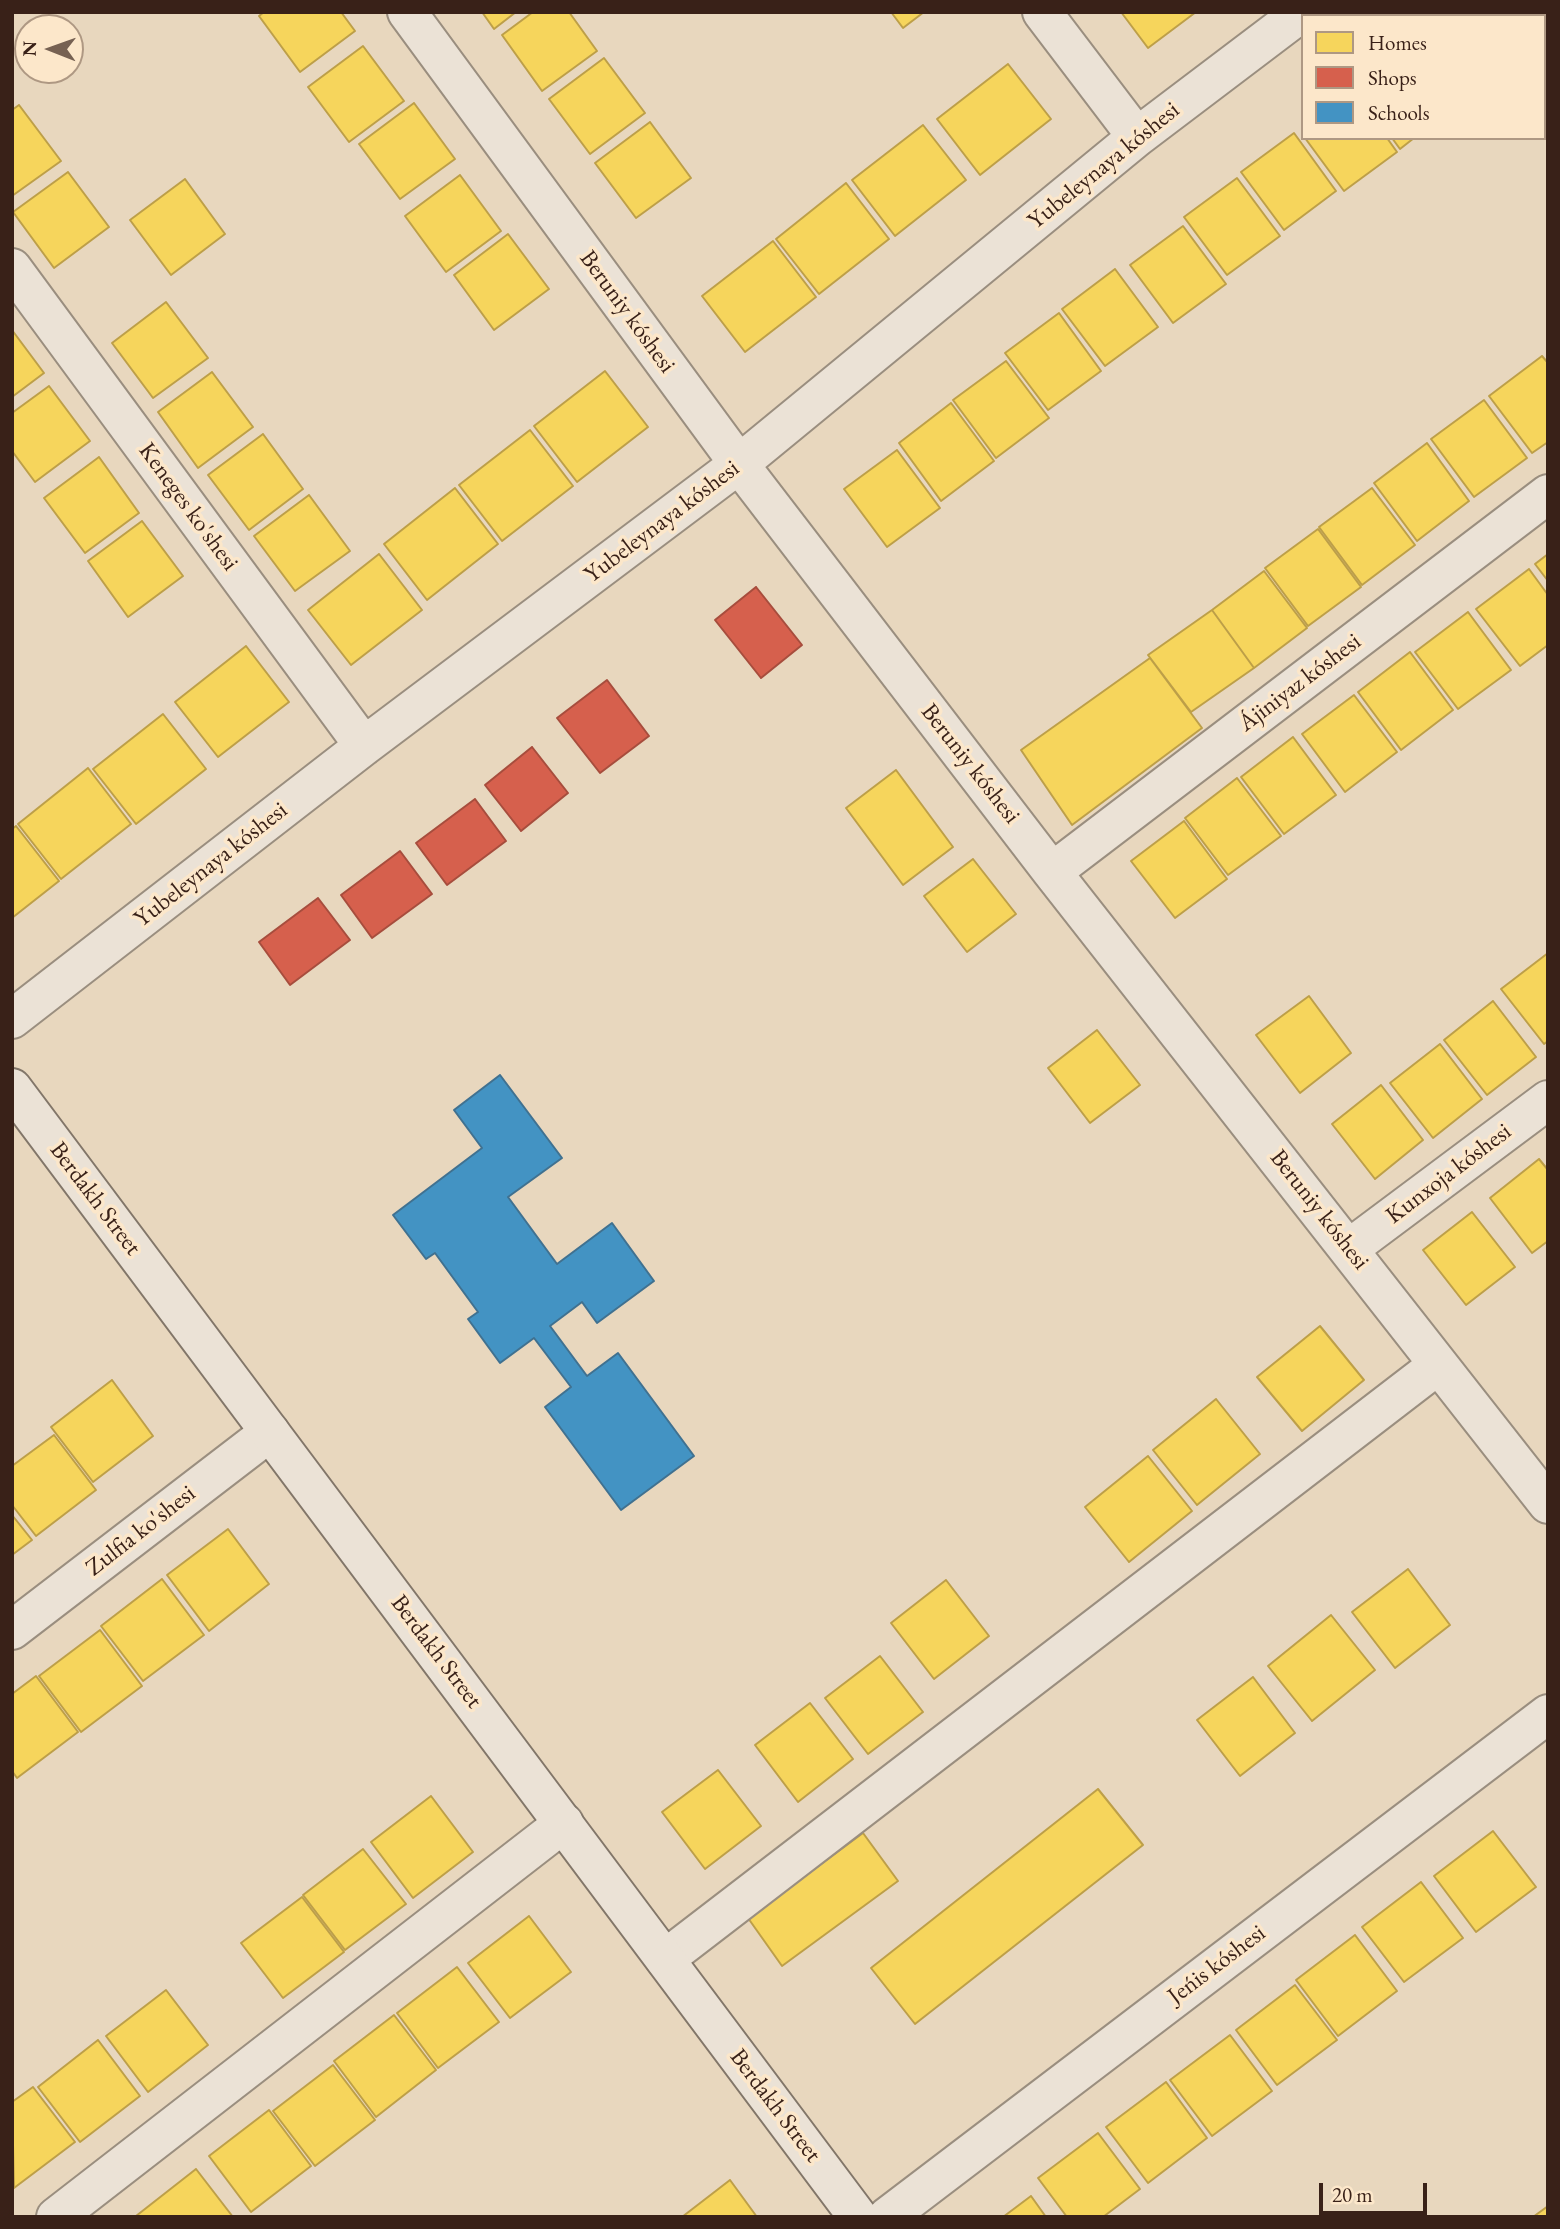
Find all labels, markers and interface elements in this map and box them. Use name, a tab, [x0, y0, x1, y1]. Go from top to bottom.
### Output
north arrow	[14, 14, 84, 84]
legend	[1301, 14, 1546, 140]
text: Homes	[1368, 29, 1427, 56]
text: N	[17, 41, 42, 57]
text: Shops	[1368, 64, 1417, 91]
street label: Yubeleynaya kóshesi	[1022, 96, 1186, 236]
text: Schools	[1368, 99, 1429, 126]
street label: Beruniy kóshesi	[573, 245, 681, 379]
street label: Keneges ko'shesi	[132, 437, 244, 577]
street label: Yubeleynaya kóshesi	[579, 454, 745, 590]
street label: Ájiniyaz kóshesi	[1233, 628, 1367, 738]
street label: Beruniy kóshesi	[914, 698, 1026, 830]
street label: Yubeleynaya kóshesi	[129, 796, 293, 934]
street label: Kunxoja kóshesi	[1381, 1118, 1517, 1230]
street label: Berdakh Street	[43, 1137, 147, 1261]
street label: Beruniy kóshesi	[1263, 1144, 1375, 1276]
street label: Zulfia ko'shesi	[81, 1479, 201, 1583]
street label: Berdakh Street	[384, 1590, 488, 1714]
street label: Jeńis kóshesi	[1162, 1919, 1272, 2011]
street label: Berdakh Street	[723, 2044, 827, 2168]
scale bar	[1322, 2170, 1430, 2214]
text: 20 m	[1332, 2181, 1373, 2208]

